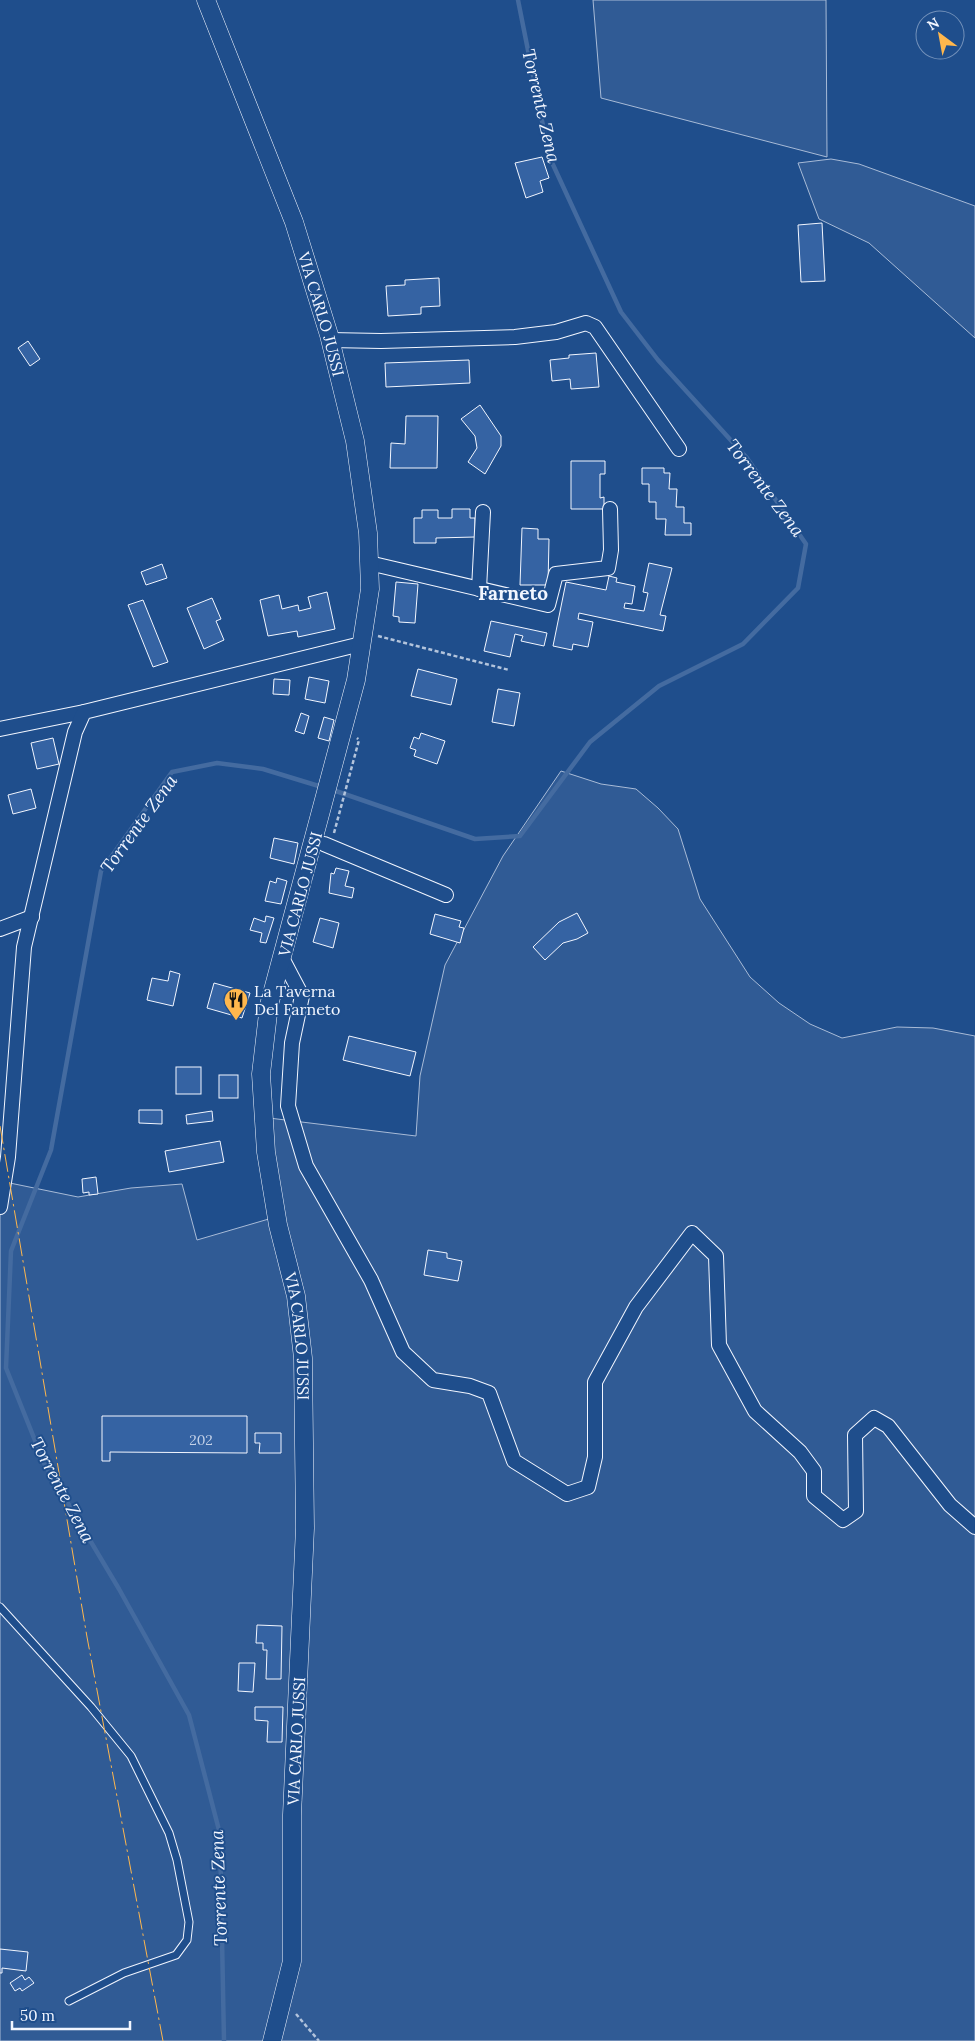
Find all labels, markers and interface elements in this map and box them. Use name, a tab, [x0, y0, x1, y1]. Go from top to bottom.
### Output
north arrow	[915, 10, 965, 60]
text: N	[924, 13, 943, 34]
water label: Torrente Zena	[517, 47, 566, 165]
street label: VIA CARLO JUSSI	[294, 249, 349, 378]
water label: Torrente Zena	[721, 434, 810, 541]
district label: Farneto	[478, 581, 548, 605]
water label: Torrente Zena	[95, 770, 182, 877]
street label: VIA CARLO JUSSI	[273, 829, 326, 960]
place label: La Taverna Del Farneto	[254, 981, 340, 1019]
restaurant icon: La Taverna Del Farneto	[223, 987, 249, 1021]
street label: VIA CARLO JUSSI	[280, 1269, 313, 1400]
house number: 202	[189, 1431, 213, 1449]
water label: Torrente Zena	[25, 1433, 100, 1547]
street label: VIA CARLO JUSSI	[283, 1676, 309, 1807]
water label: Torrente Zena	[205, 1829, 232, 1946]
scale bar	[12, 1998, 130, 2030]
text: 50 m	[20, 2006, 55, 2025]

